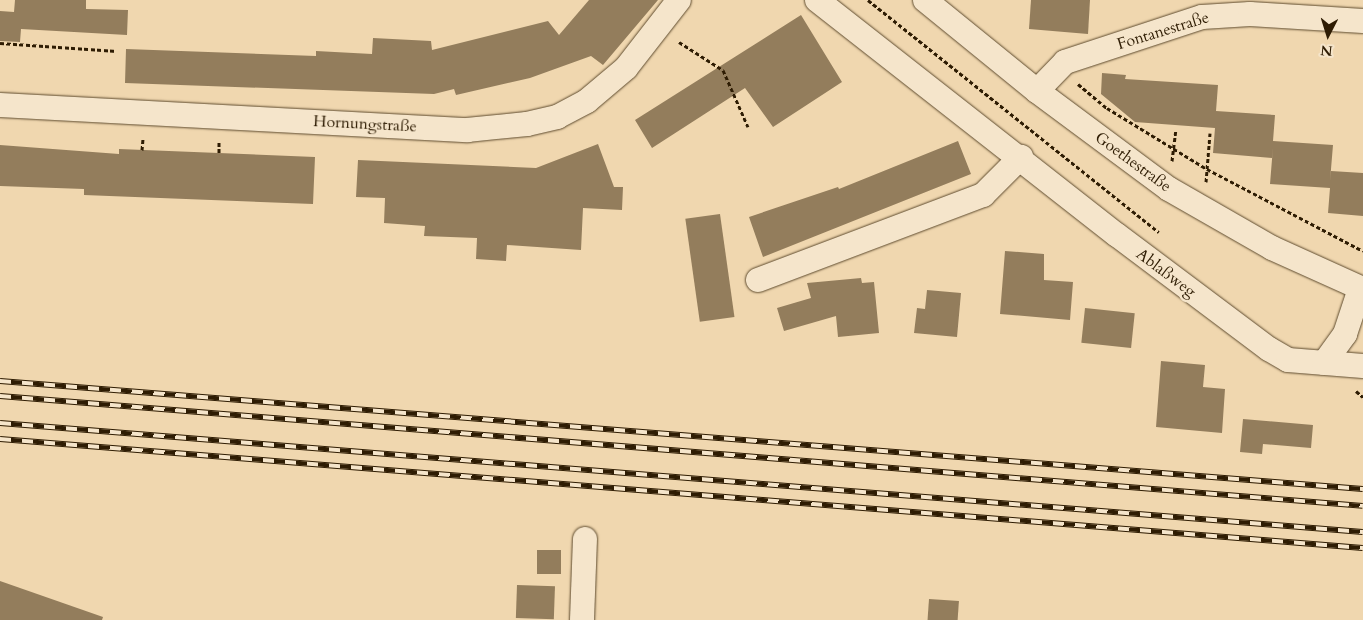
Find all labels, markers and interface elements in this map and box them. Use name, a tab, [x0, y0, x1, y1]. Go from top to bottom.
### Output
street label: Fontanestraße	[1115, 8, 1211, 54]
north arrow	[1303, 10, 1353, 60]
text: N	[1320, 40, 1334, 60]
street label: Hornungstraße	[313, 112, 417, 136]
street label: Goethestraße	[1091, 128, 1175, 196]
street label: Ablaßweg	[1132, 244, 1200, 302]

